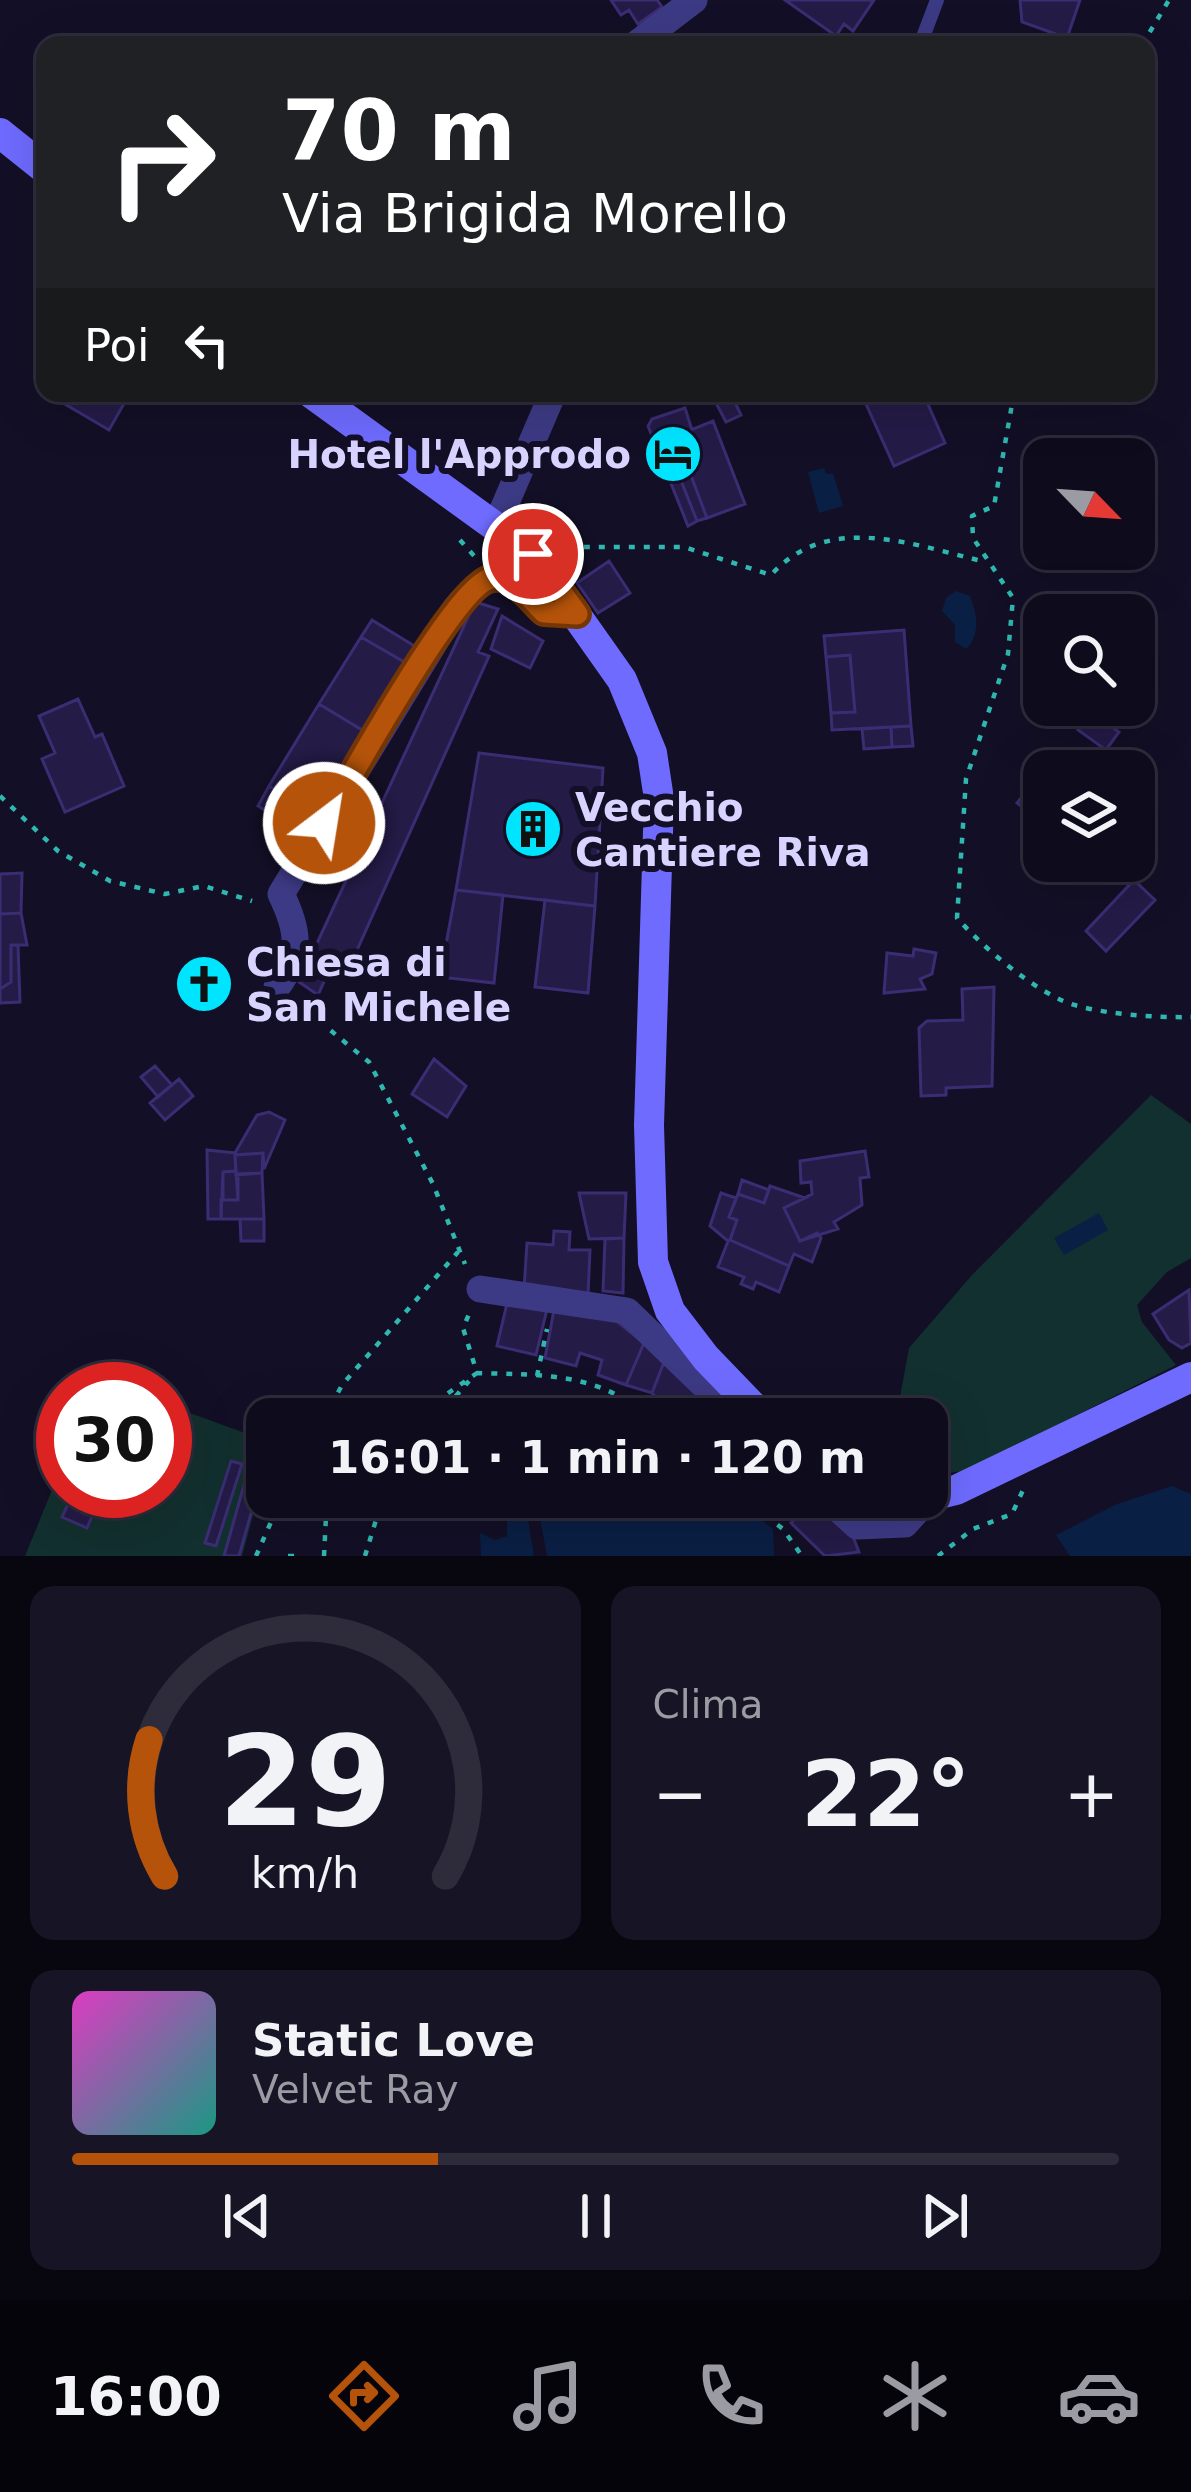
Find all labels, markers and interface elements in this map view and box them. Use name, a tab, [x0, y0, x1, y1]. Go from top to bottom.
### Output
text: 70 m	[282, 82, 516, 180]
icon: right	[84, 84, 240, 240]
text: Via Brigida Morello	[282, 182, 788, 245]
icon: left	[174, 312, 240, 378]
text: Poi	[84, 319, 150, 372]
hotel icon: Hotel l'Approdo	[642, 423, 704, 485]
place label: Hotel l'Approdo	[287, 432, 631, 477]
north arrow	[1023, 438, 1155, 570]
map controls	[1023, 438, 1155, 882]
pin	[482, 503, 584, 605]
icon: arrive	[500, 521, 566, 587]
button: search	[1023, 594, 1155, 726]
button: layers	[1023, 750, 1155, 882]
position arrow	[261, 760, 387, 886]
place label: Vecchio Cantiere Riva	[575, 785, 871, 875]
building icon: Vecchio Cantiere Riva	[502, 798, 564, 860]
place label: Chiesa di San Michele	[246, 940, 511, 1030]
church icon: Chiesa di San Michele	[173, 953, 235, 1015]
speed limit sign: 30	[36, 1362, 192, 1518]
text: 16:01 · 1 min · 120 m	[328, 1431, 866, 1484]
text: Clima	[653, 1682, 763, 1727]
text: 29	[218, 1709, 392, 1854]
text: 22°	[801, 1742, 971, 1847]
text: −	[653, 1756, 708, 1833]
text: +	[1064, 1756, 1119, 1833]
text: km/h	[251, 1848, 359, 1898]
text: Static Love	[252, 2014, 535, 2067]
text: Velvet Ray	[252, 2067, 458, 2112]
icon: previous	[214, 2183, 280, 2249]
icon: pause	[563, 2183, 629, 2249]
icon: next	[912, 2183, 978, 2249]
icon: directions	[322, 2354, 406, 2438]
icon: music	[506, 2354, 590, 2438]
icon: phone	[689, 2354, 773, 2438]
icon: climate	[873, 2354, 957, 2438]
icon: car	[1057, 2354, 1141, 2438]
text: 16:00	[50, 2365, 222, 2428]

